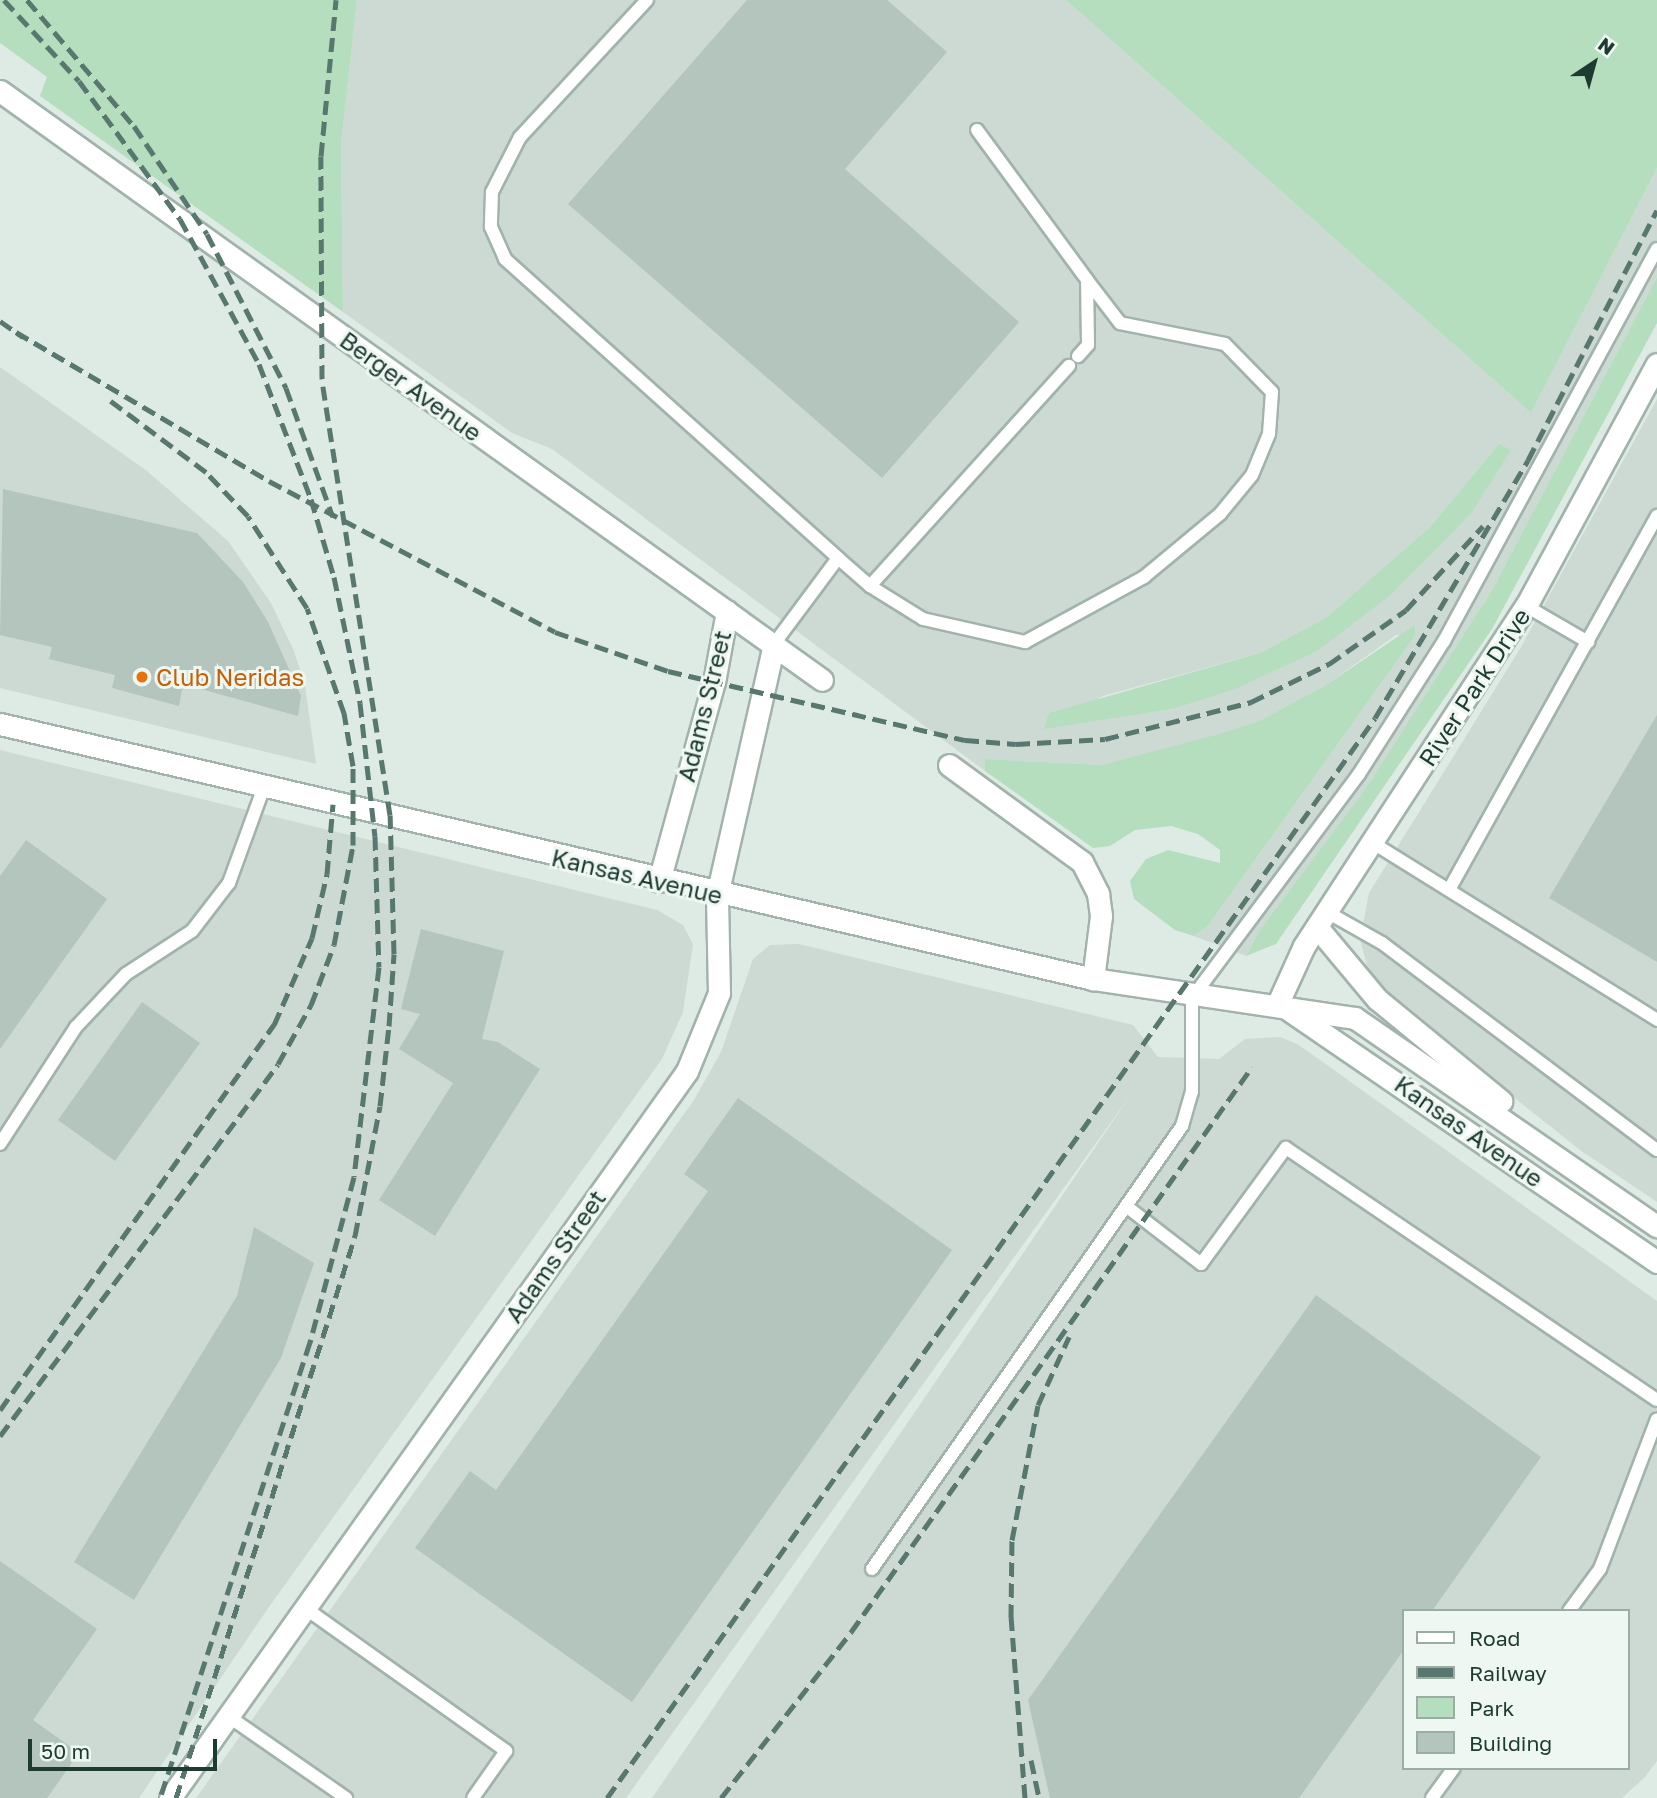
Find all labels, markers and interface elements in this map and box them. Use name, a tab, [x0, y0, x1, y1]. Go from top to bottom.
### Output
north arrow	[1559, 28, 1629, 98]
text: N	[1594, 32, 1619, 59]
street label: Berger Avenue	[335, 325, 487, 447]
street label: River Park Drive	[1412, 603, 1536, 771]
street label: Adams Street	[671, 627, 737, 785]
place label: Club Neridas	[156, 663, 304, 691]
marker: Club Neridas	[134, 669, 150, 685]
street label: Kansas Avenue	[549, 842, 725, 910]
street label: Kansas Avenue	[1389, 1069, 1549, 1193]
street label: Adams Street	[499, 1184, 611, 1328]
legend	[1402, 1609, 1629, 1770]
text: Road	[1469, 1625, 1520, 1651]
text: Railway	[1469, 1660, 1547, 1686]
text: Park	[1469, 1695, 1514, 1721]
scale bar	[32, 1724, 220, 1768]
text: Building	[1469, 1730, 1552, 1756]
text: 50 m	[41, 1738, 90, 1764]

